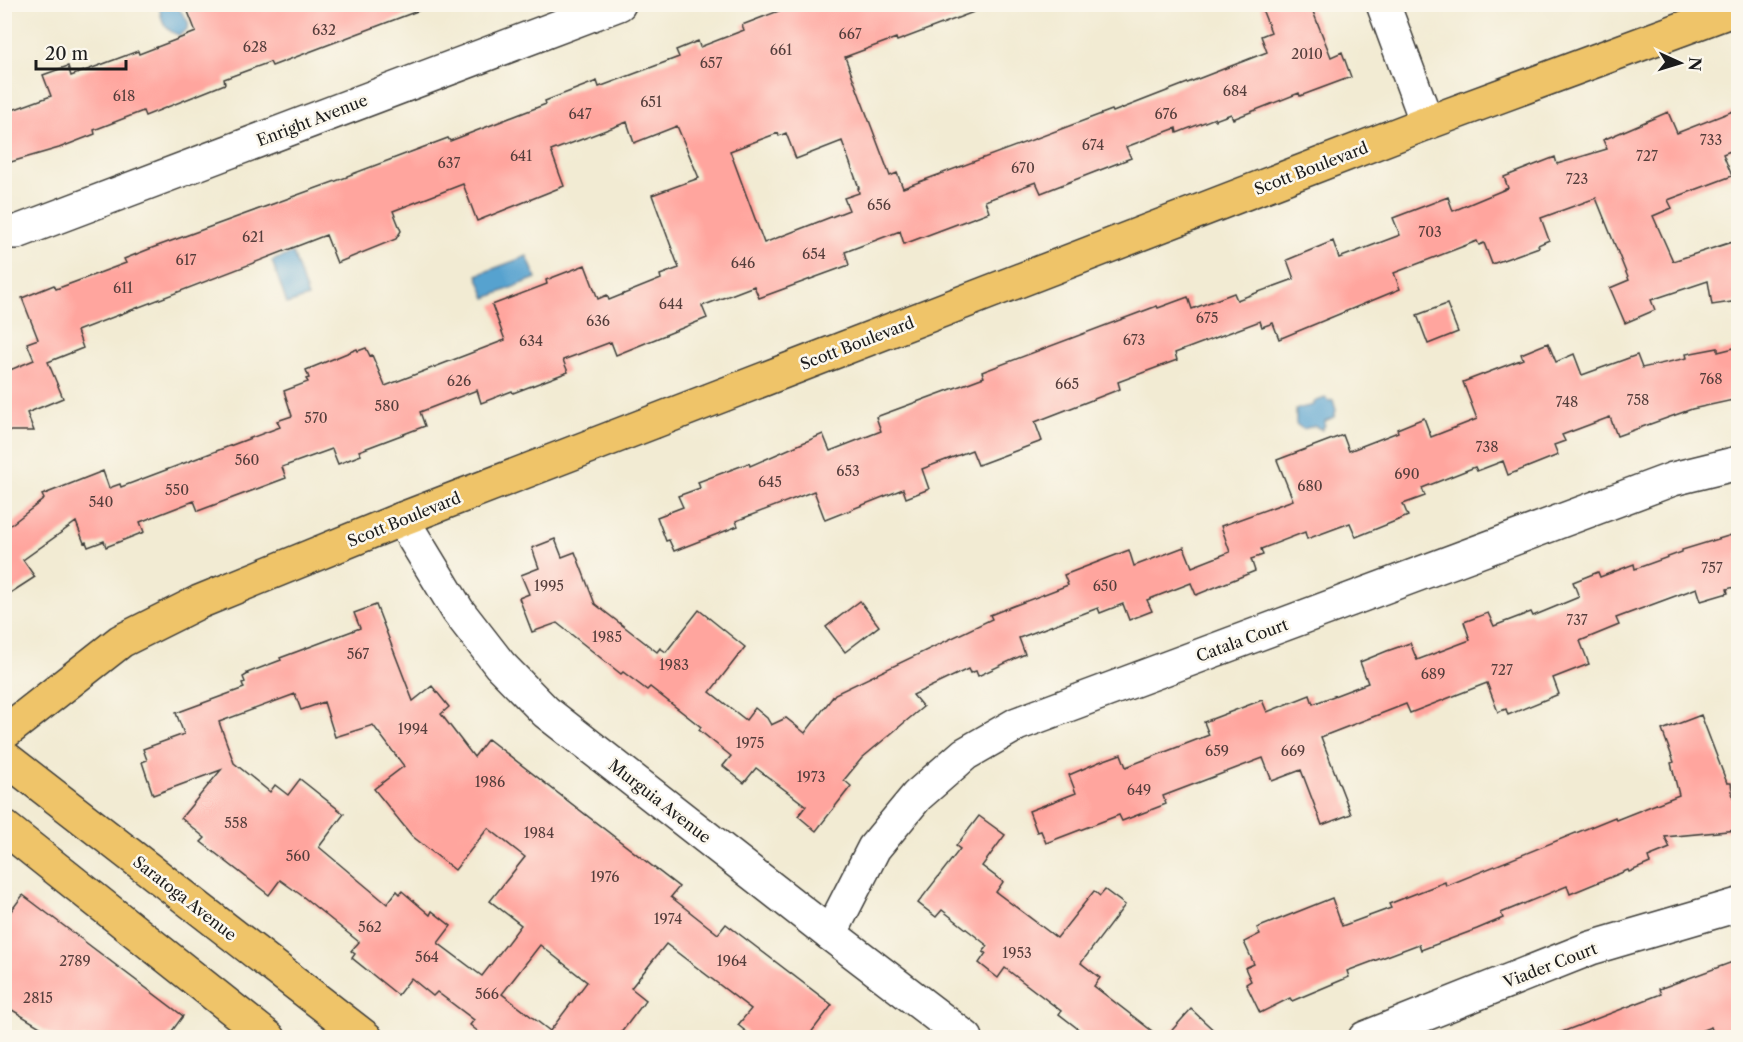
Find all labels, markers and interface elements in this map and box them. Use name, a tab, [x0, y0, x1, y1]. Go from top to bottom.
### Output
house number: 632	[312, 21, 336, 39]
house number: 667	[838, 25, 862, 43]
scale bar	[36, 33, 126, 71]
north arrow	[1650, 33, 1710, 93]
house number: 628	[243, 38, 267, 56]
house number: 661	[770, 41, 792, 59]
text: 20 m	[45, 43, 89, 65]
house number: 2010	[1291, 45, 1323, 63]
house number: 657	[700, 54, 722, 72]
text: N	[1684, 56, 1705, 72]
house number: 684	[1223, 82, 1247, 100]
house number: 618	[113, 87, 135, 105]
street label: Enright Avenue	[254, 90, 370, 150]
house number: 651	[640, 93, 662, 111]
house number: 647	[568, 105, 592, 123]
house number: 676	[1155, 105, 1177, 123]
house number: 733	[1700, 131, 1722, 149]
house number: 674	[1082, 136, 1104, 154]
street label: Scott Boulevard	[1251, 137, 1371, 199]
house number: 641	[510, 147, 532, 165]
house number: 727	[1636, 147, 1658, 165]
house number: 637	[438, 154, 460, 172]
house number: 670	[1011, 159, 1035, 177]
house number: 723	[1566, 170, 1588, 188]
house number: 656	[867, 196, 891, 214]
house number: 703	[1418, 223, 1442, 241]
house number: 621	[242, 228, 264, 246]
house number: 654	[802, 245, 826, 263]
house number: 617	[176, 251, 197, 269]
house number: 646	[731, 254, 755, 272]
house number: 611	[113, 279, 133, 297]
house number: 644	[659, 295, 683, 313]
house number: 675	[1196, 309, 1218, 327]
house number: 636	[586, 312, 610, 330]
street label: Scott Boulevard	[797, 312, 917, 374]
house number: 673	[1123, 331, 1145, 349]
house number: 634	[519, 332, 543, 350]
house number: 768	[1699, 370, 1723, 388]
house number: 626	[447, 372, 471, 390]
house number: 665	[1055, 375, 1079, 393]
house number: 758	[1627, 391, 1649, 409]
house number: 748	[1556, 393, 1578, 411]
house number: 580	[375, 397, 400, 415]
house number: 570	[304, 409, 328, 427]
house number: 738	[1476, 438, 1498, 456]
house number: 560	[235, 451, 259, 469]
house number: 653	[836, 462, 860, 480]
house number: 690	[1394, 465, 1420, 483]
house number: 645	[758, 473, 782, 491]
house number: 680	[1297, 477, 1323, 495]
house number: 550	[165, 481, 189, 499]
street label: Scott Boulevard	[344, 487, 464, 551]
house number: 540	[89, 493, 113, 511]
house number: 757	[1701, 559, 1723, 577]
house number: 1995	[534, 577, 564, 595]
house number: 650	[1093, 577, 1117, 595]
house number: 737	[1566, 611, 1588, 629]
street label: Catala Court	[1193, 614, 1291, 666]
house number: 1985	[592, 628, 622, 646]
house number: 567	[347, 645, 369, 663]
house number: 1983	[659, 656, 689, 674]
house number: 727	[1491, 661, 1513, 679]
house number: 689	[1421, 665, 1445, 683]
house number: 1994	[398, 720, 428, 738]
house number: 1975	[736, 734, 764, 752]
house number: 659	[1205, 742, 1229, 760]
house number: 669	[1281, 742, 1305, 760]
street label: Murguia Avenue	[605, 755, 715, 847]
house number: 1973	[797, 768, 825, 786]
house number: 1986	[475, 773, 505, 791]
house number: 649	[1127, 781, 1151, 799]
house number: 558	[224, 814, 248, 832]
house number: 1984	[524, 824, 554, 842]
house number: 560	[286, 847, 310, 865]
street label: Saratoga Avenue	[129, 851, 241, 945]
house number: 1976	[591, 868, 619, 886]
house number: 1974	[654, 910, 682, 928]
house number: 562	[358, 918, 382, 936]
street label: Viader Court	[1499, 938, 1600, 992]
house number: 1953	[1002, 944, 1032, 962]
house number: 564	[415, 948, 439, 966]
house number: 2789	[59, 952, 91, 970]
house number: 1964	[717, 952, 747, 970]
house number: 566	[475, 985, 499, 1003]
house number: 2815	[23, 989, 53, 1007]

